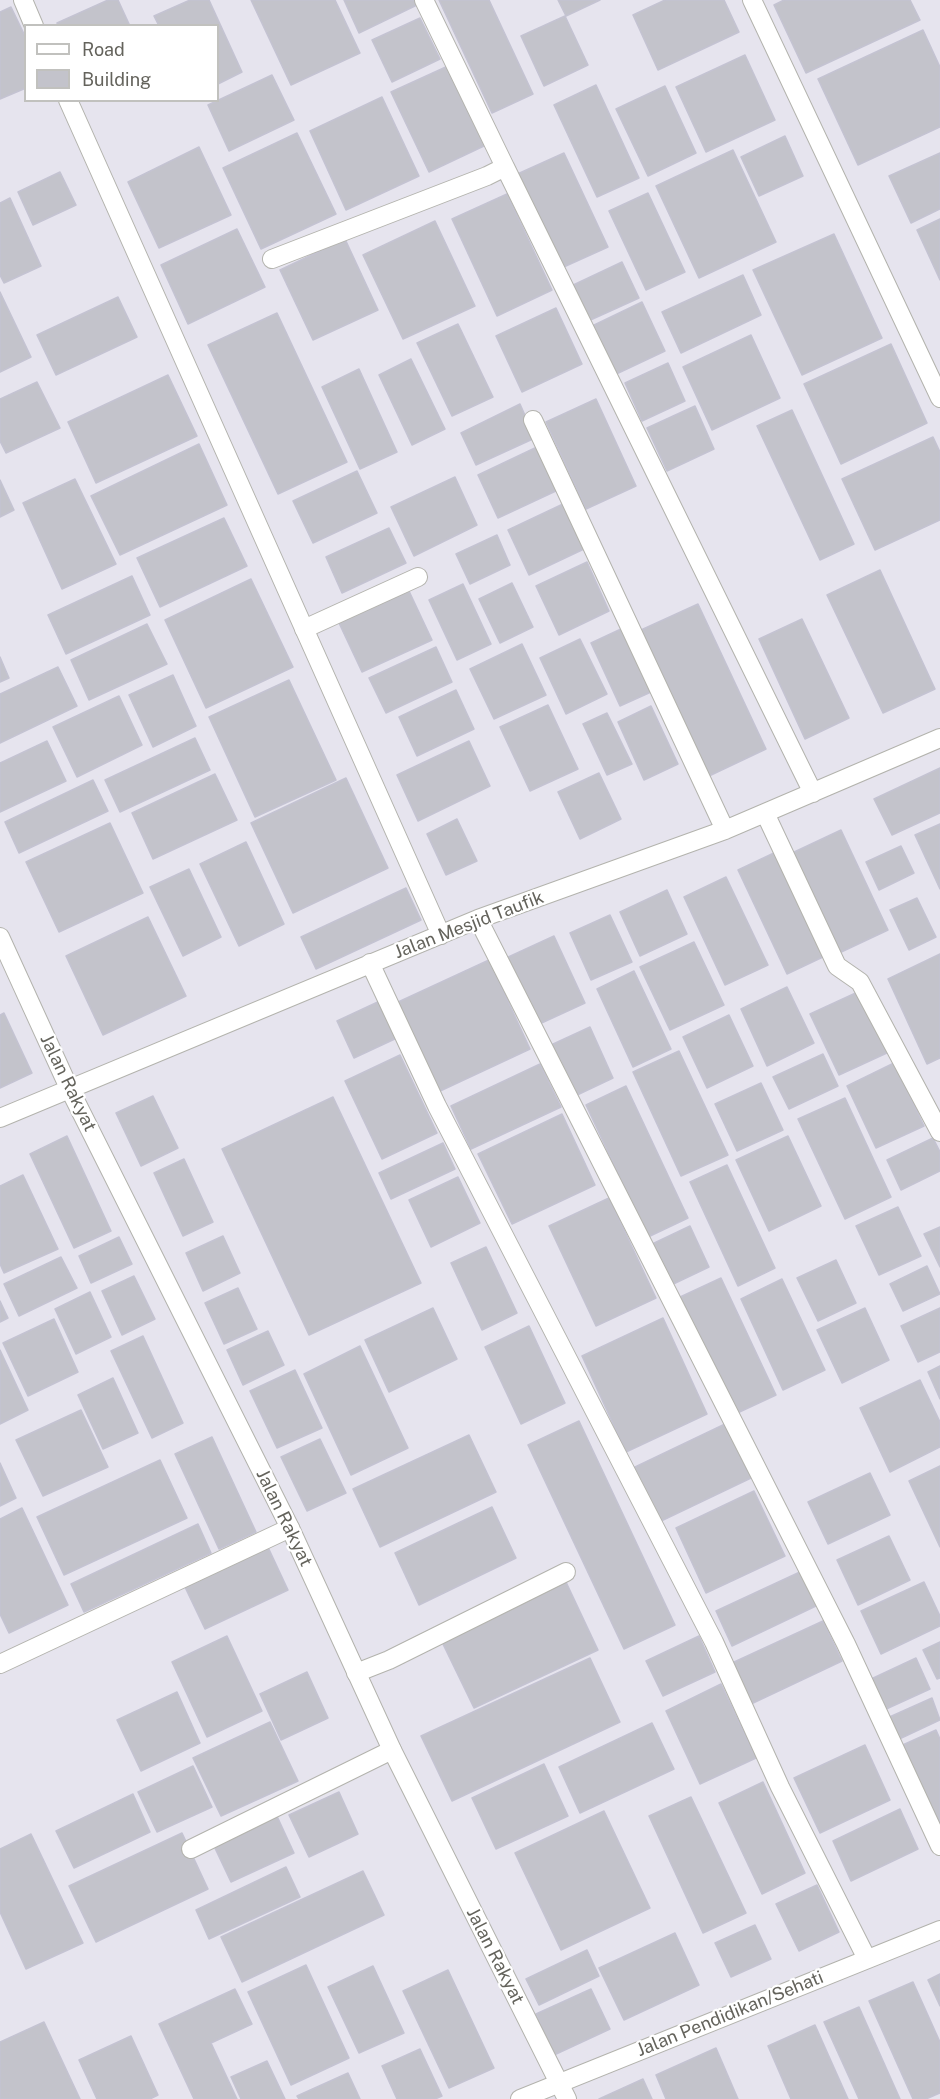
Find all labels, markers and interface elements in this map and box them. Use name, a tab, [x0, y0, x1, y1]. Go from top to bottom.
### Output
legend	[24, 24, 219, 102]
text: Road	[82, 39, 125, 60]
text: Building	[82, 69, 151, 90]
street label: Jalan Mesjid Taufik	[391, 887, 547, 963]
street label: Jalan Rakyat	[35, 1031, 101, 1135]
street label: Jalan Rakyat	[251, 1466, 317, 1570]
street label: Jalan Rakyat	[461, 1904, 529, 2008]
street label: Jalan Pendidikan/Sehati	[633, 1967, 827, 2061]

